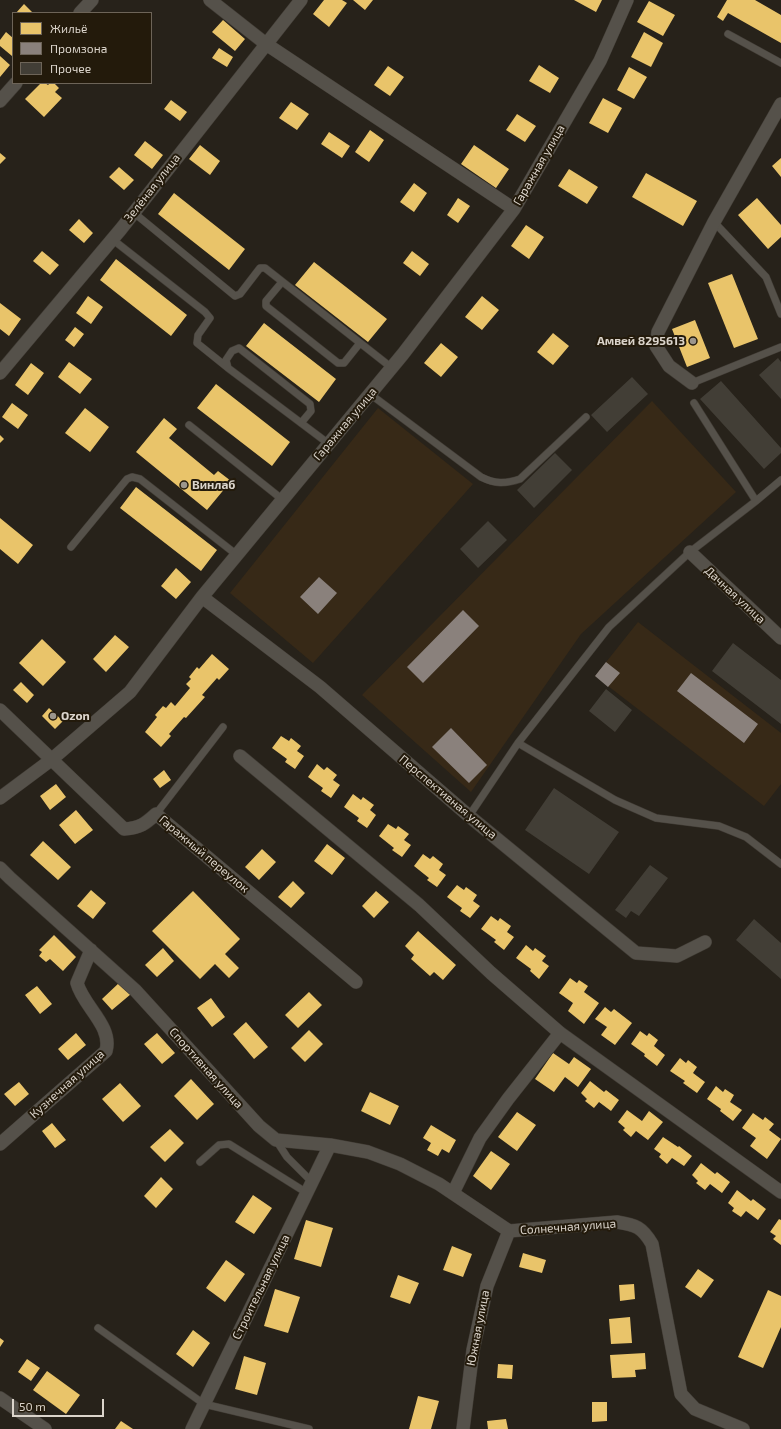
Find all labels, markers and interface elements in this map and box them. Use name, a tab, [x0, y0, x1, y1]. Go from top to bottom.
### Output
legend	[12, 12, 152, 84]
text: Жильё	[50, 21, 87, 35]
text: Промзона	[50, 41, 107, 55]
text: Прочее	[50, 61, 91, 75]
street label: Гаражная улица	[510, 122, 568, 208]
street label: Зелёная улица	[121, 151, 183, 225]
place label: Амвей 8295613	[597, 334, 685, 348]
marker: Амвей 8295613	[688, 336, 698, 346]
street label: Гаражная улица	[310, 385, 380, 463]
place label: Винлаб	[192, 478, 235, 492]
marker: Винлаб	[179, 480, 189, 490]
street label: Дачная улица	[702, 563, 768, 627]
place label: Ozon	[61, 709, 90, 723]
marker: Ozon	[48, 711, 58, 721]
street label: Перспективная улица	[396, 752, 500, 842]
street label: Гаражный переулок	[156, 812, 252, 896]
street label: Спортивная улица	[166, 1025, 246, 1111]
street label: Кузнечная улица	[27, 1047, 107, 1121]
street label: Солнечная улица	[519, 1216, 617, 1238]
street label: Строительная улица	[229, 1232, 293, 1342]
street label: Южная улица	[464, 1289, 492, 1367]
scale bar	[14, 1391, 106, 1417]
text: 50 m	[19, 1399, 46, 1413]

